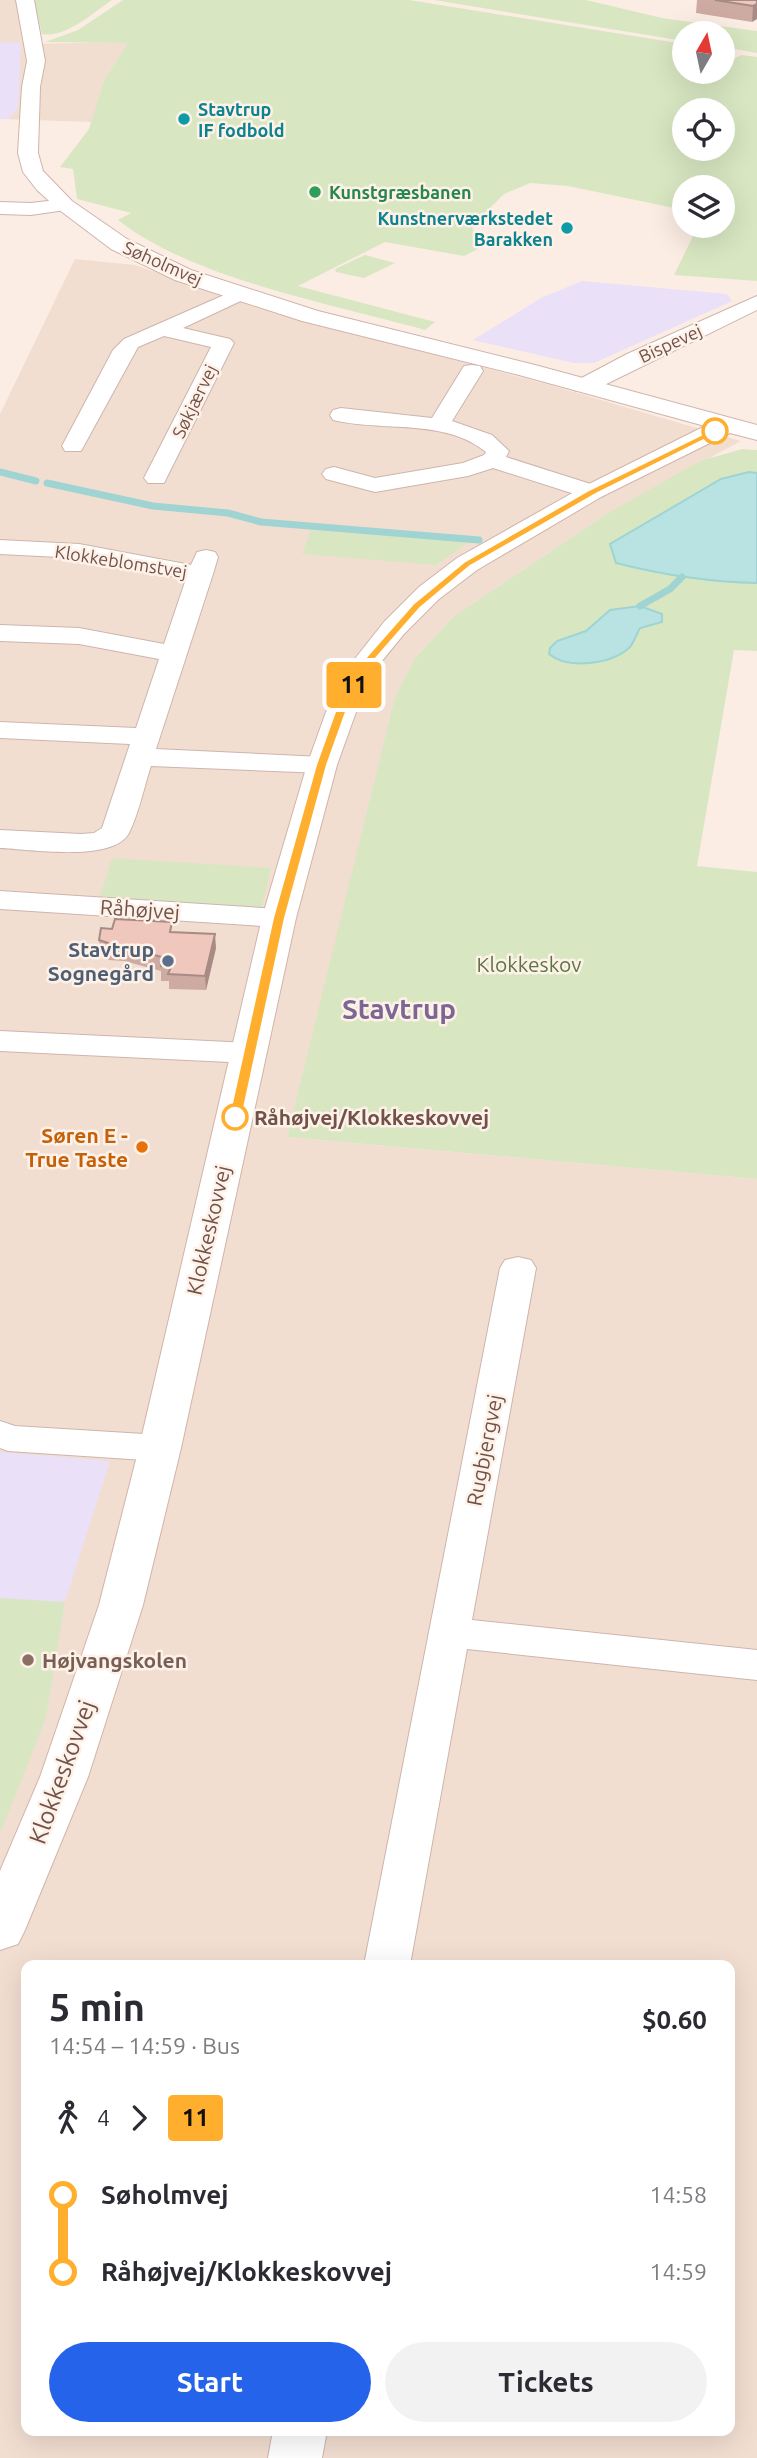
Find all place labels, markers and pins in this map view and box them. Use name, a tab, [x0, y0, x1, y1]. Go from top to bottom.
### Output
place label: Stavtrup IF fodbold	[198, 99, 285, 140]
marker: Stavtrup IF fodbold	[176, 111, 192, 127]
place label: Kunstgræsbanen	[329, 182, 472, 202]
marker: Kunstgræsbanen	[307, 184, 323, 200]
place label: Kunstnerværkstedet Barakken	[377, 208, 553, 249]
marker: Kunstnerværkstedet Barakken	[559, 220, 575, 236]
unlabelled marker	[702, 418, 728, 444]
place label: Stavtrup Sognegård	[48, 937, 154, 985]
marker: Stavtrup Sognegård	[160, 953, 176, 969]
marker: Råhøjvej/Klokkeskovvej	[222, 1104, 248, 1130]
place label: Råhøjvej/Klokkeskovvej	[254, 1105, 489, 1129]
place label: Søren E - True Taste	[25, 1123, 128, 1171]
marker: Søren E - True Taste	[134, 1139, 150, 1155]
place label: Højvangskolen	[42, 1648, 187, 1672]
marker: Højvangskolen	[20, 1652, 36, 1668]

